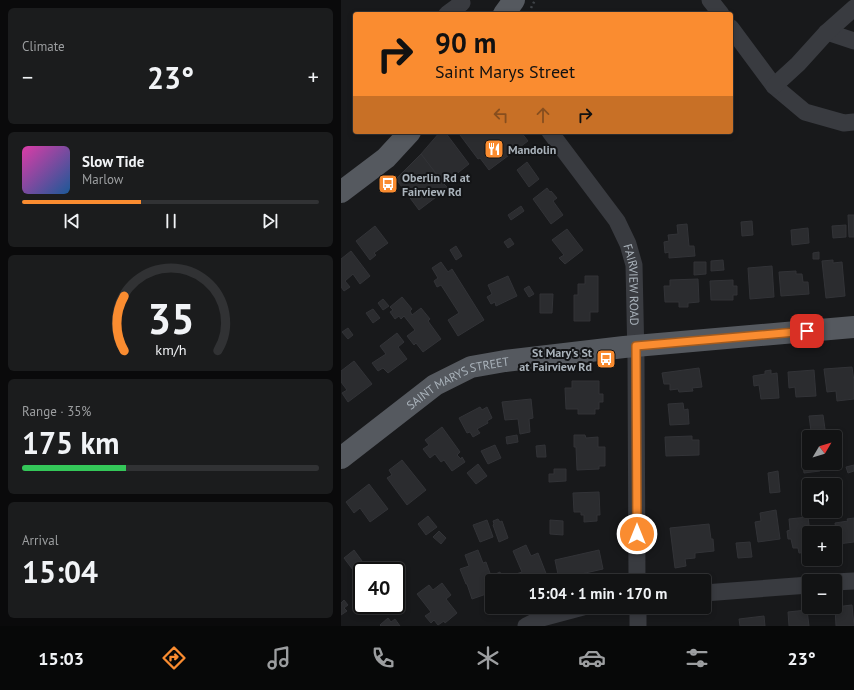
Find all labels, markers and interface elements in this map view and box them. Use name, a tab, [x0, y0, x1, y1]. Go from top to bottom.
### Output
text: 90 m	[435, 24, 496, 61]
icon: right	[369, 28, 421, 80]
text: Climate	[22, 38, 65, 55]
text: 23°	[147, 58, 194, 97]
text: Saint Marys Street	[435, 60, 575, 83]
text: −	[22, 63, 33, 91]
text: +	[308, 63, 319, 91]
icon: left	[490, 104, 512, 126]
icon: ahead	[532, 104, 554, 126]
icon: right	[574, 104, 596, 126]
restaurant icon: Mandolin	[483, 138, 505, 160]
place label: Mandolin	[508, 142, 556, 157]
text: Slow Tide	[82, 152, 144, 171]
place label: Oberlin Rd at Fairview Rd	[402, 170, 471, 199]
text: Marlow	[82, 171, 123, 188]
bus stop icon: Oberlin Rd at Fairview Rd	[377, 173, 399, 195]
icon: previous	[61, 210, 83, 232]
icon: pause	[160, 210, 182, 232]
icon: next	[259, 210, 281, 232]
street label: FAIRVIEW ROAD	[621, 242, 643, 326]
text: 35	[147, 292, 194, 345]
pin	[790, 314, 824, 348]
icon: arrive	[796, 320, 818, 342]
text: km/h	[155, 340, 186, 359]
place label: St Mary's St at Fairview Rd	[519, 345, 593, 374]
bus stop icon: St Mary's St at Fairview Rd	[595, 348, 617, 370]
street label: SAINT MARYS STREET	[403, 353, 510, 412]
text: Range · 35%	[22, 403, 91, 420]
text: 175 km	[22, 423, 120, 462]
north arrow	[802, 430, 842, 470]
map controls	[802, 430, 842, 614]
button: sound	[802, 478, 842, 518]
position arrow	[616, 513, 658, 555]
button: +	[802, 526, 842, 566]
text: Arrival	[22, 532, 58, 549]
text: 15:04	[22, 552, 98, 591]
speed limit sign: 40	[353, 562, 405, 614]
button: −	[802, 574, 842, 614]
text: 15:04 · 1 min · 170 m	[529, 584, 667, 603]
icon: directions	[160, 644, 188, 672]
icon: music	[265, 644, 293, 672]
icon: phone	[369, 644, 397, 672]
icon: climate	[474, 644, 502, 672]
icon: car	[578, 644, 606, 672]
icon: filters	[683, 644, 711, 672]
text: 15:03	[38, 647, 84, 670]
text: 23°	[787, 647, 816, 670]

